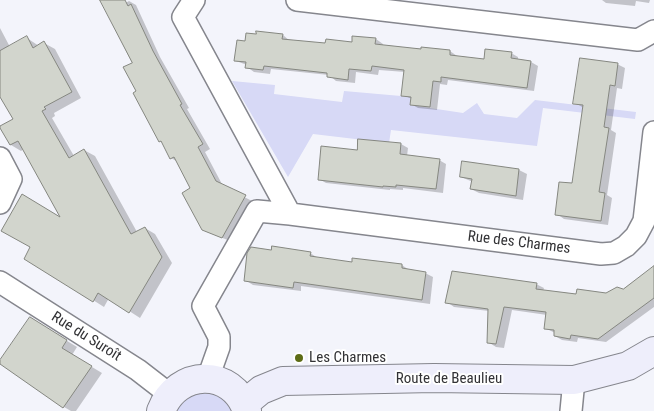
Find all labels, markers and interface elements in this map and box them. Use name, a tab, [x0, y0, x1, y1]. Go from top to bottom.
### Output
street label: Rue des Charmes	[467, 228, 571, 258]
street label: Rue du Suroît	[48, 308, 124, 366]
place label: Les Charmes	[309, 349, 386, 367]
marker: Les Charmes	[293, 352, 305, 364]
street label: Route de Beaulieu	[396, 370, 502, 388]

